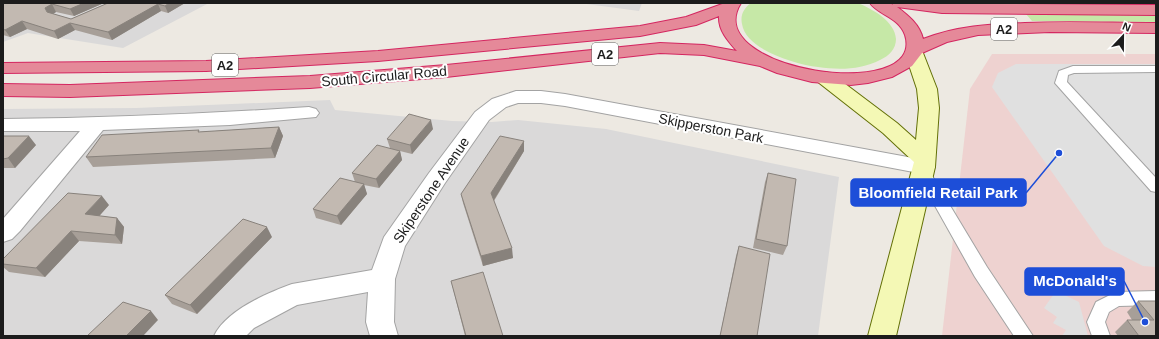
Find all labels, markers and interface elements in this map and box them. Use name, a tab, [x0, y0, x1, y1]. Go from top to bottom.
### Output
north arrow	[1103, 16, 1143, 56]
road number: A2	[991, 18, 1017, 40]
text: N	[1121, 20, 1133, 34]
road number: A2	[592, 43, 618, 65]
road number: A2	[212, 54, 238, 76]
street label: South Circular Road	[321, 63, 447, 89]
street label: Skipperston Park	[657, 110, 766, 146]
street label: Skiperstone Avenue	[390, 134, 472, 246]
callout: Bloomfield Retail Park	[851, 179, 1026, 206]
text: Bloomfield Retail Park	[858, 184, 1018, 201]
callout: McDonald's	[1025, 268, 1124, 295]
text: McDonald's	[1033, 272, 1117, 289]

